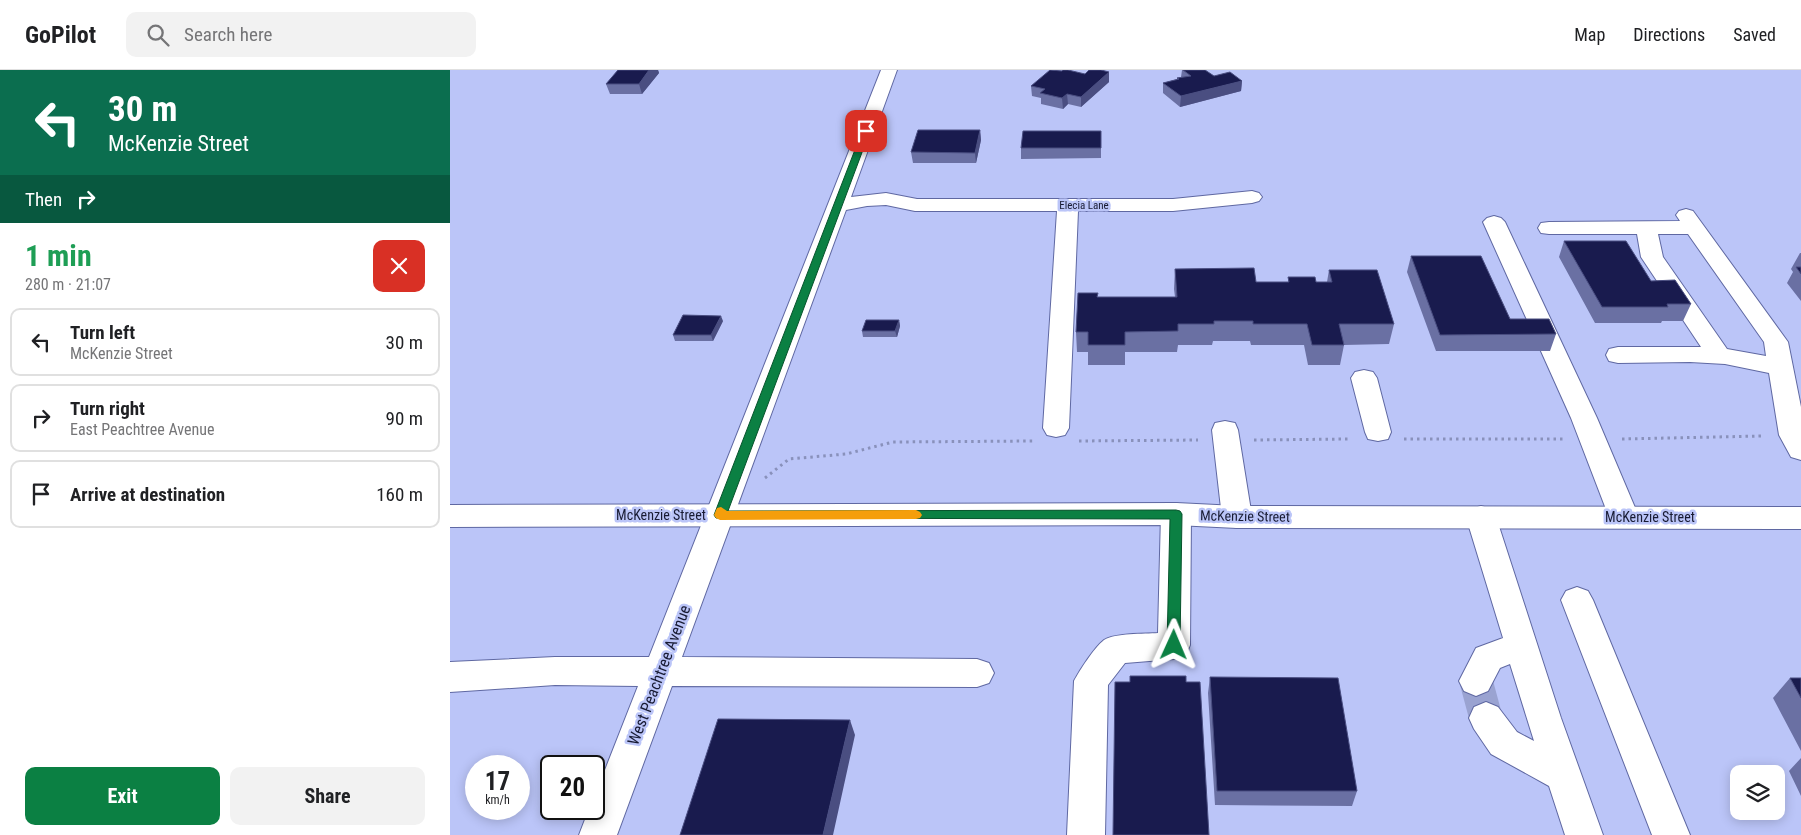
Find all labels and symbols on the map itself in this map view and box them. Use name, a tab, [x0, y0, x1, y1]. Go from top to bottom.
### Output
pin	[845, 110, 887, 152]
street label: Elecia Lane	[1059, 199, 1109, 212]
street label: McKenzie Street	[616, 507, 706, 523]
street label: McKenzie Street	[1200, 507, 1290, 525]
street label: McKenzie Street	[1605, 509, 1695, 525]
street label: West Peachtree Avenue	[624, 602, 694, 748]
position arrow	[1147, 618, 1199, 670]
speed limit sign: 20	[540, 755, 605, 820]

